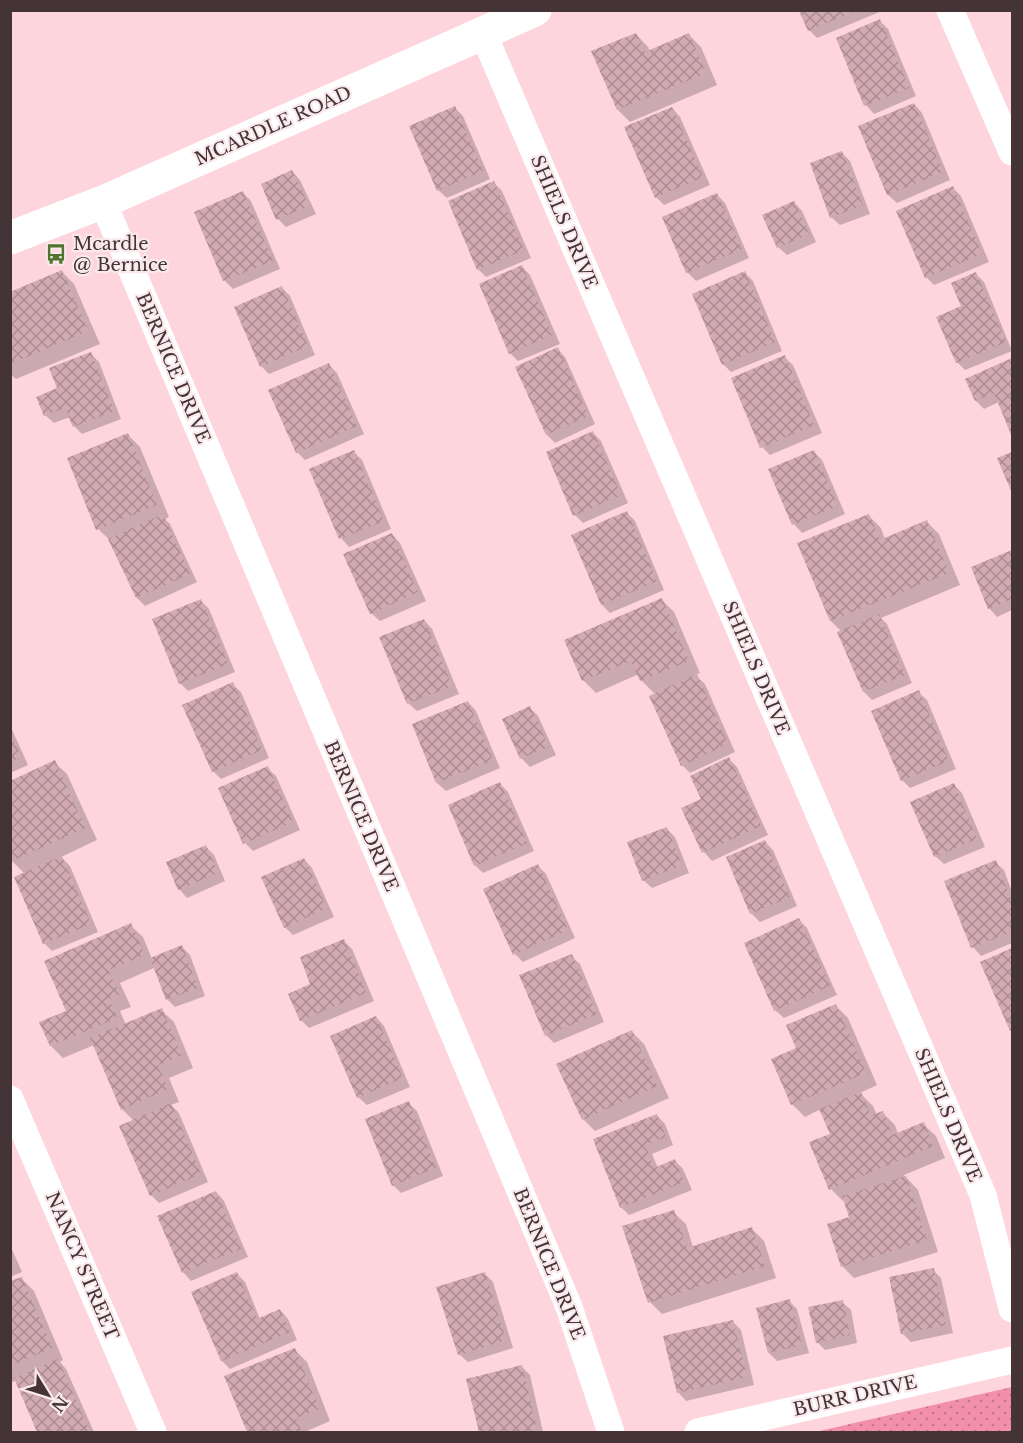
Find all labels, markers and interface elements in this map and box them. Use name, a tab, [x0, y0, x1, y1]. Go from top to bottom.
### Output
street label: MCARDLE ROAD	[191, 82, 355, 170]
street label: SHIELS DRIVE	[526, 152, 602, 292]
place label: Mcardle @ Bernice	[73, 233, 168, 276]
bus stop icon: Mcardle @ Bernice	[44, 242, 68, 266]
street label: BERNICE DRIVE	[131, 289, 215, 447]
street label: SHIELS DRIVE	[718, 598, 794, 738]
street label: BERNICE DRIVE	[319, 737, 403, 895]
street label: SHIELS DRIVE	[910, 1045, 986, 1185]
street label: BERNICE DRIVE	[509, 1185, 589, 1343]
street label: NANCY STREET	[41, 1189, 123, 1344]
north arrow	[18, 1365, 78, 1425]
street label: BURR DRIVE	[791, 1371, 919, 1421]
text: N	[47, 1392, 72, 1416]

